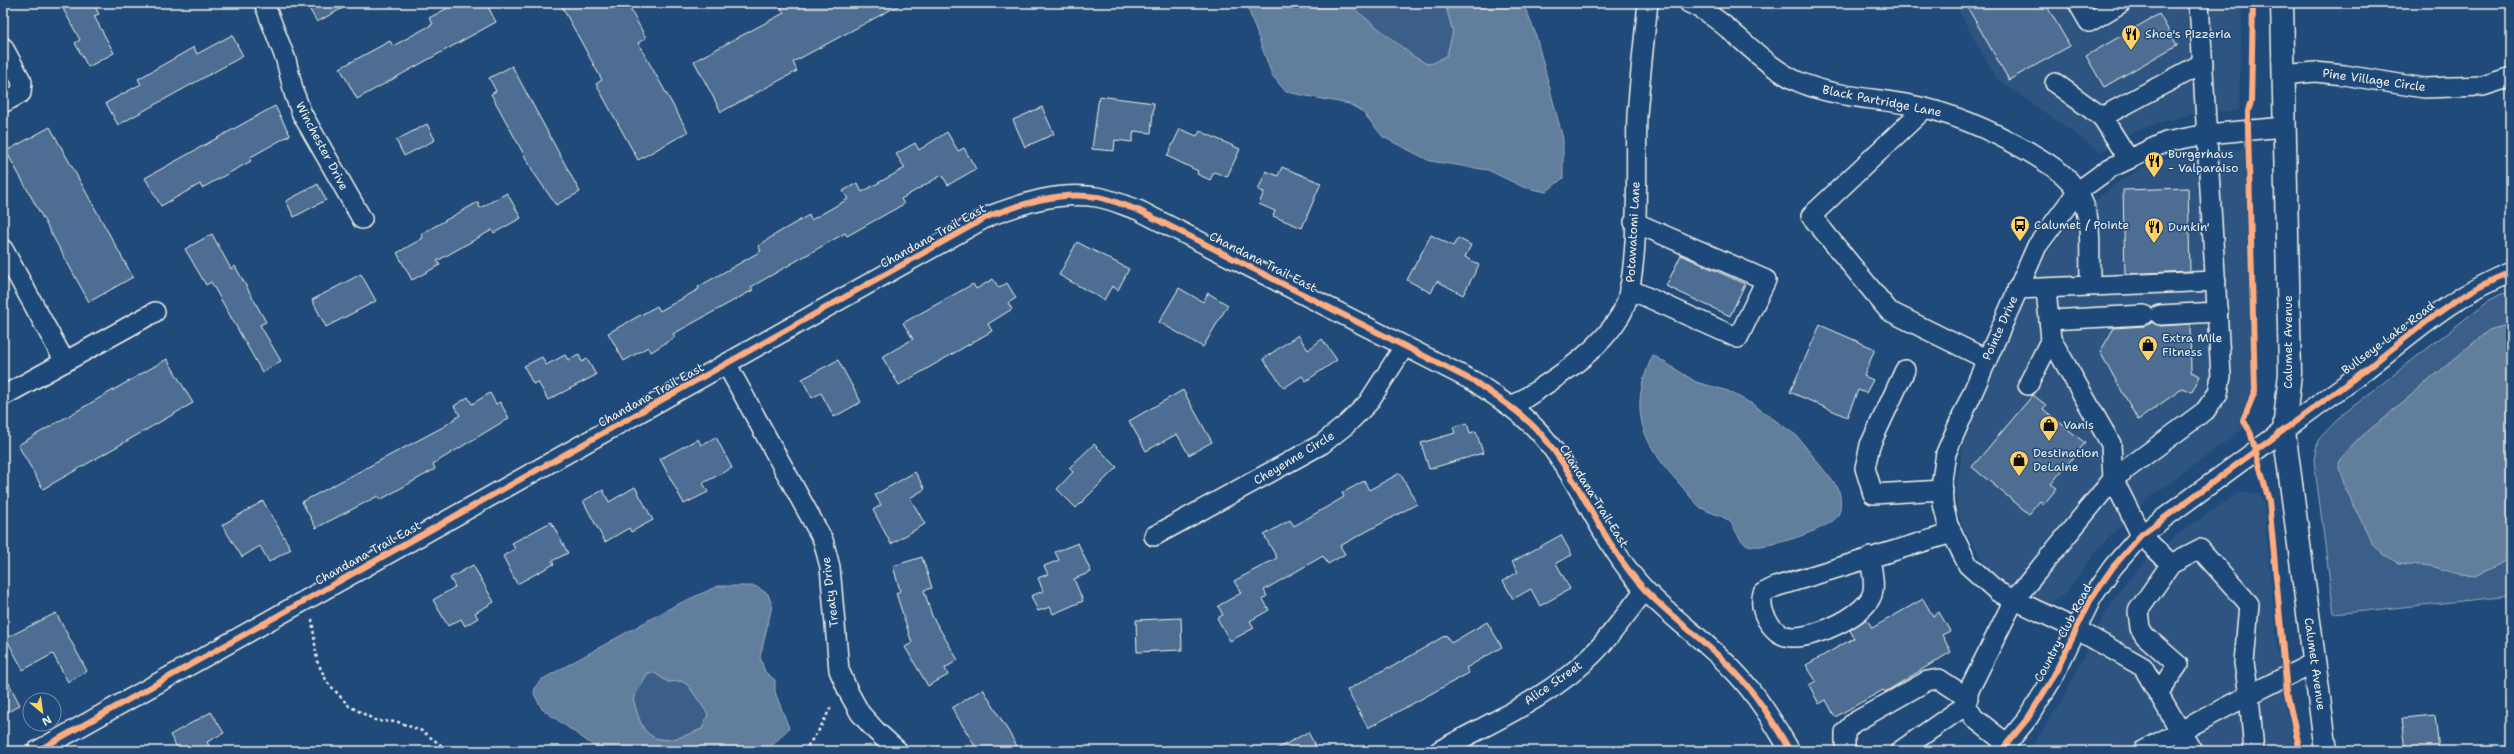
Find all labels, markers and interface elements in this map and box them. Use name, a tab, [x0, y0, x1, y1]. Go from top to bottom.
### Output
restaurant icon: Shoe's Pizzeria	[2120, 23, 2142, 51]
place label: Shoe's Pizzeria	[2145, 26, 2231, 42]
street label: Pine Village Circle	[2321, 65, 2427, 95]
street label: Black Partridge Lane	[1821, 82, 1943, 120]
street label: Winchester Drive	[292, 99, 352, 193]
place label: Burgerhaus - Valparaiso	[2168, 146, 2239, 176]
restaurant icon: Burgerhaus - Valparaiso	[2143, 150, 2165, 178]
street label: Potawatomi Lane	[1622, 181, 1644, 283]
street label: Chandana Trail East	[877, 200, 989, 272]
bus stop icon: Calumet / Pointe	[2009, 214, 2031, 242]
restaurant icon: Dunkin'	[2143, 216, 2165, 244]
place label: Calumet / Pointe	[2034, 217, 2130, 233]
place label: Dunkin'	[2168, 219, 2210, 235]
street label: Chandana Trail East	[1207, 228, 1319, 296]
street label: Pointe Drive	[1979, 293, 2022, 363]
street label: Calumet Avenue	[2280, 295, 2296, 389]
street label: Bullseye Lake Road	[2338, 297, 2438, 378]
place label: Extra Mile Fitness	[2162, 330, 2223, 360]
shop icon: Extra Mile Fitness	[2137, 334, 2159, 362]
street label: Chandana Trail East	[595, 359, 707, 431]
shop icon: Vanis	[2038, 414, 2060, 442]
place label: Vanis	[2063, 417, 2094, 433]
street label: Cheyenne Circle	[1251, 427, 1338, 489]
street label: Chandana Trail East	[1556, 441, 1632, 551]
place label: Destination DeLaine	[2033, 445, 2099, 475]
shop icon: Destination DeLaine	[2008, 449, 2030, 477]
street label: Chandana Trail East	[312, 517, 424, 589]
street label: Treaty Drive	[818, 556, 842, 628]
street label: Country Club Road	[2030, 581, 2096, 685]
street label: Calumet Avenue	[2301, 617, 2329, 712]
street label: Alice Street	[1521, 657, 1585, 709]
north arrow	[22, 692, 62, 732]
text: N	[39, 712, 54, 729]

